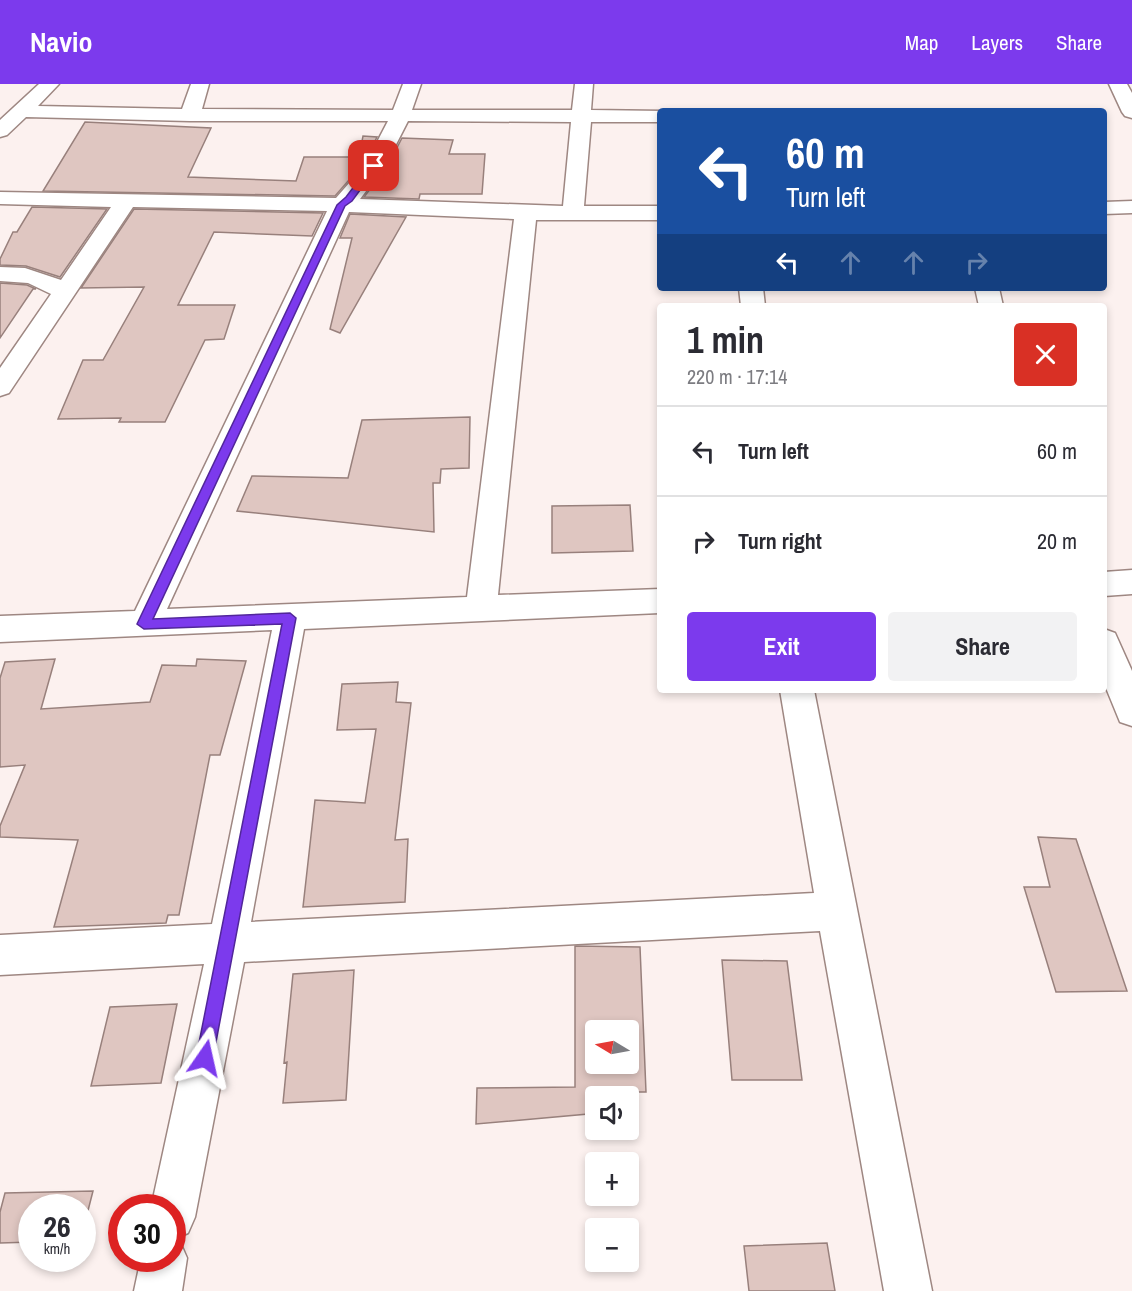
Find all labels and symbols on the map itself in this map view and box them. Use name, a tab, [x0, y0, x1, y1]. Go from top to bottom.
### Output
pin	[348, 140, 399, 191]
north arrow	[585, 1020, 639, 1074]
position arrow	[173, 1026, 237, 1090]
speed limit sign: 30	[108, 1194, 186, 1272]

